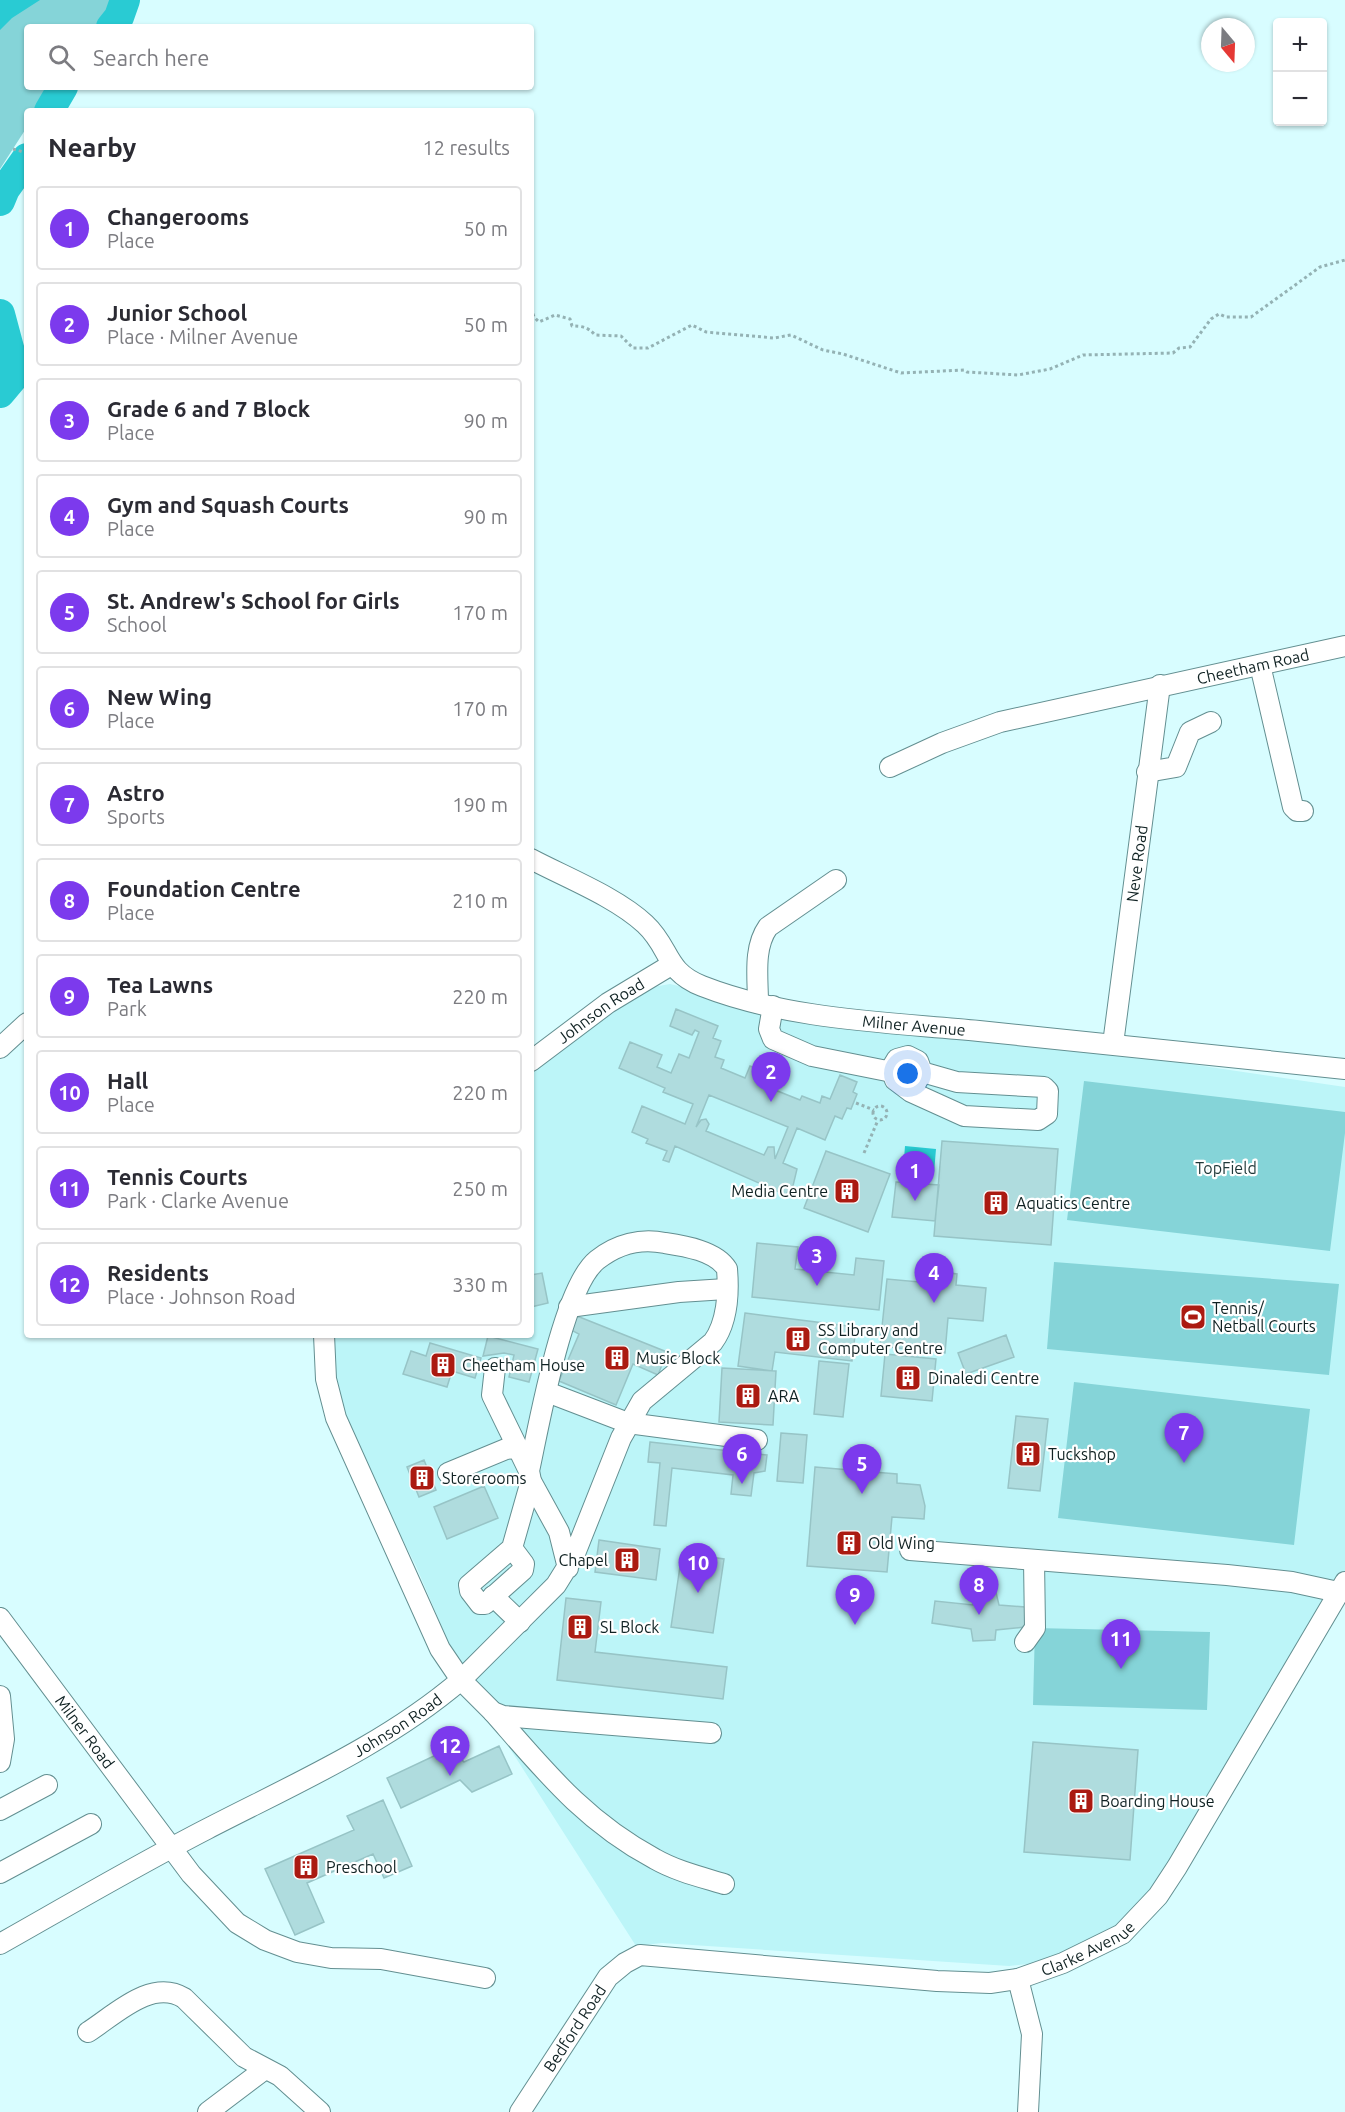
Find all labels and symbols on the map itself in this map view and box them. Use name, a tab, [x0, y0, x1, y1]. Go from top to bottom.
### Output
north arrow	[1201, 18, 1255, 72]
street label: Cheetham Road	[1195, 645, 1311, 687]
street label: Neve Road	[1123, 824, 1151, 903]
street label: Johnson Road	[554, 974, 647, 1047]
street label: Milner Avenue	[861, 1012, 966, 1039]
pin: 2	[752, 1052, 790, 1102]
your location	[893, 1059, 922, 1088]
pin: 1	[896, 1152, 934, 1201]
park label: TopField	[1195, 1159, 1257, 1177]
building icon: Media Centre	[832, 1176, 862, 1206]
place label: Media Centre	[731, 1182, 828, 1200]
building icon: Aquatics Centre	[981, 1188, 1011, 1218]
place label: Aquatics Centre	[1016, 1194, 1130, 1212]
pin: 3	[798, 1236, 836, 1286]
pin: 4	[914, 1254, 954, 1303]
place label: Tennis/ Netball Courts	[1212, 1299, 1316, 1335]
sports icon: Tennis/ Netball Courts	[1178, 1302, 1208, 1332]
place label: SS Library and Computer Centre	[818, 1321, 943, 1357]
building icon: SS Library and Computer Centre	[783, 1324, 813, 1354]
building icon: Music Block	[602, 1343, 632, 1373]
place label: Music Block	[636, 1349, 720, 1367]
building icon: Cheetham House	[428, 1350, 458, 1380]
place label: Cheetham House	[462, 1356, 585, 1374]
building icon: Dinaledi Centre	[893, 1363, 923, 1393]
place label: Dinaledi Centre	[928, 1369, 1039, 1387]
building icon: ARA	[733, 1381, 763, 1411]
place label: ARA	[768, 1387, 800, 1405]
pin: 7	[1164, 1414, 1204, 1463]
pin: 6	[722, 1434, 762, 1484]
building icon: Tuckshop	[1013, 1439, 1043, 1469]
pin: 5	[842, 1444, 882, 1494]
place label: Tuckshop	[1048, 1445, 1116, 1463]
building icon: Storerooms	[407, 1463, 437, 1493]
place label: Storerooms	[442, 1469, 526, 1487]
building icon: Old Wing	[834, 1528, 864, 1558]
place label: Old Wing	[868, 1534, 935, 1552]
pin: 10	[678, 1544, 718, 1593]
building icon: Chapel	[612, 1545, 642, 1575]
place label: Chapel	[558, 1551, 608, 1569]
pin: 8	[960, 1566, 998, 1615]
pin: 9	[836, 1576, 874, 1625]
building icon: SL Block	[565, 1612, 595, 1642]
place label: SL Block	[600, 1618, 659, 1636]
pin: 11	[1102, 1620, 1140, 1669]
street label: Johnson Road	[350, 1690, 445, 1760]
street label: Milner Road	[52, 1692, 118, 1772]
pin: 12	[430, 1726, 470, 1776]
building icon: Boarding House	[1066, 1786, 1096, 1816]
place label: Boarding House	[1100, 1792, 1214, 1810]
building icon: Preschool	[291, 1852, 321, 1882]
place label: Preschool	[326, 1858, 397, 1876]
street label: Clarke Avenue	[1039, 1918, 1138, 1979]
street label: Bedford Road	[540, 1981, 609, 2075]

